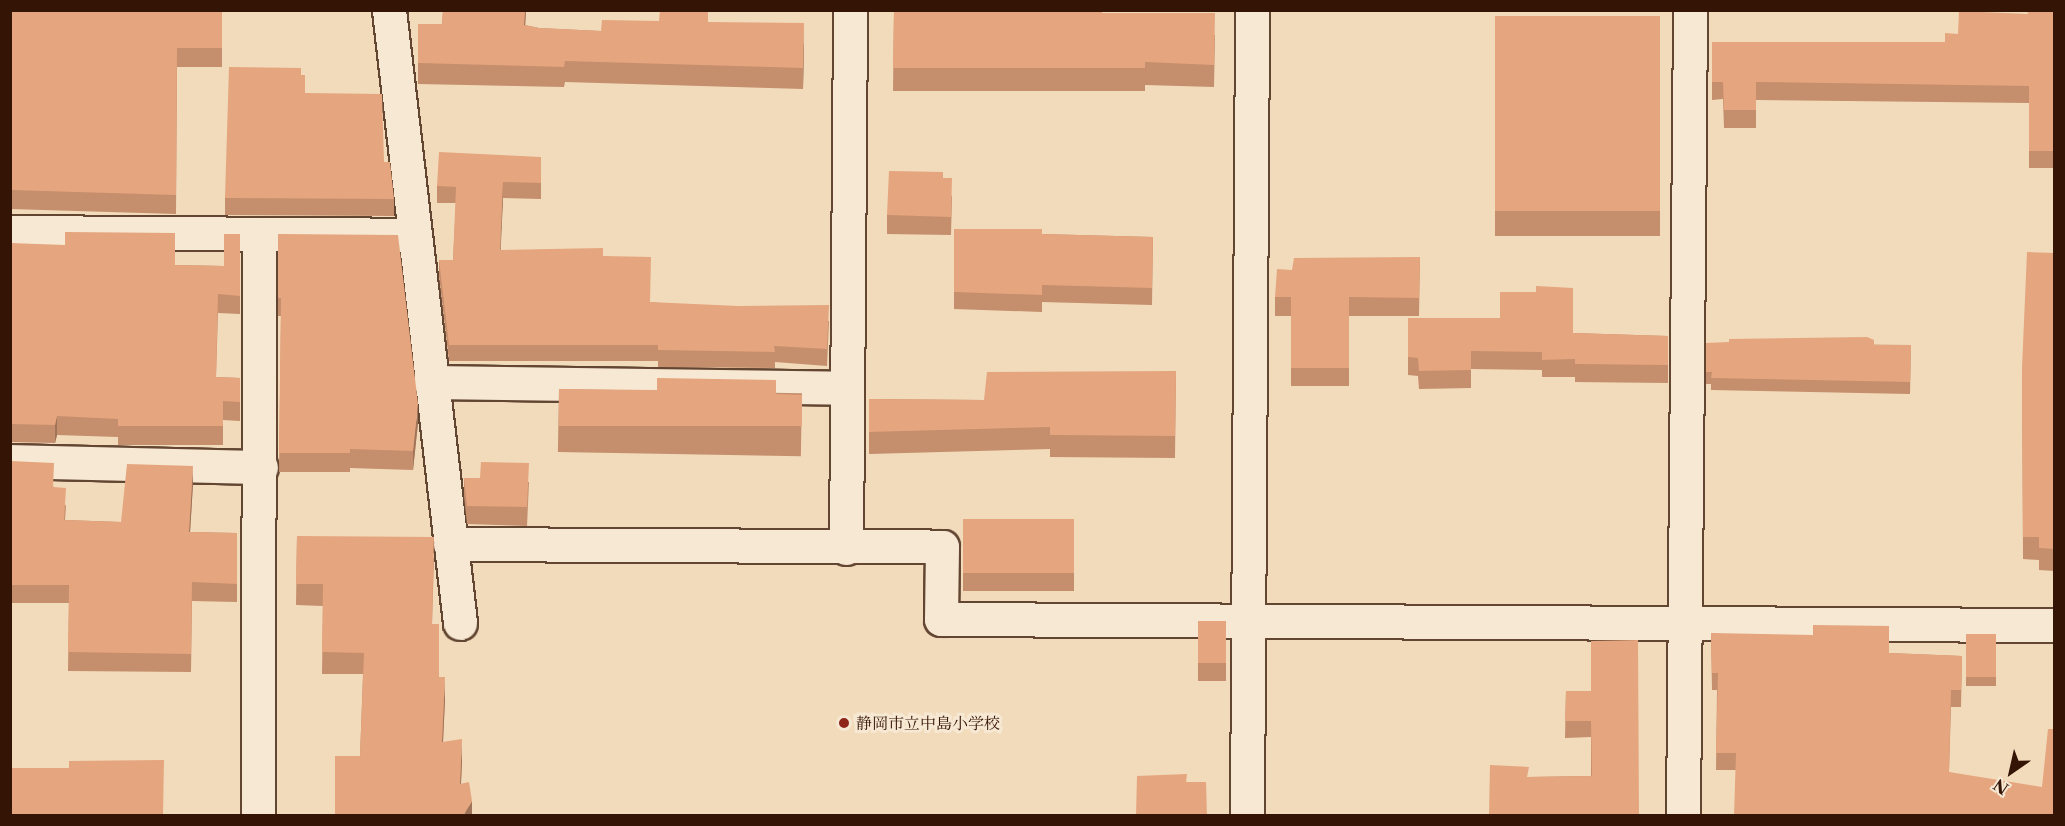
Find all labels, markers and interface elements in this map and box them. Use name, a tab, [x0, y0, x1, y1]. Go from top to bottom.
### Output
place label: 静岡市立中島小学校	[856, 713, 1000, 733]
marker: 静岡市立中島小学校	[837, 716, 851, 730]
north arrow	[1981, 742, 2041, 802]
text: N	[1990, 775, 2012, 799]

